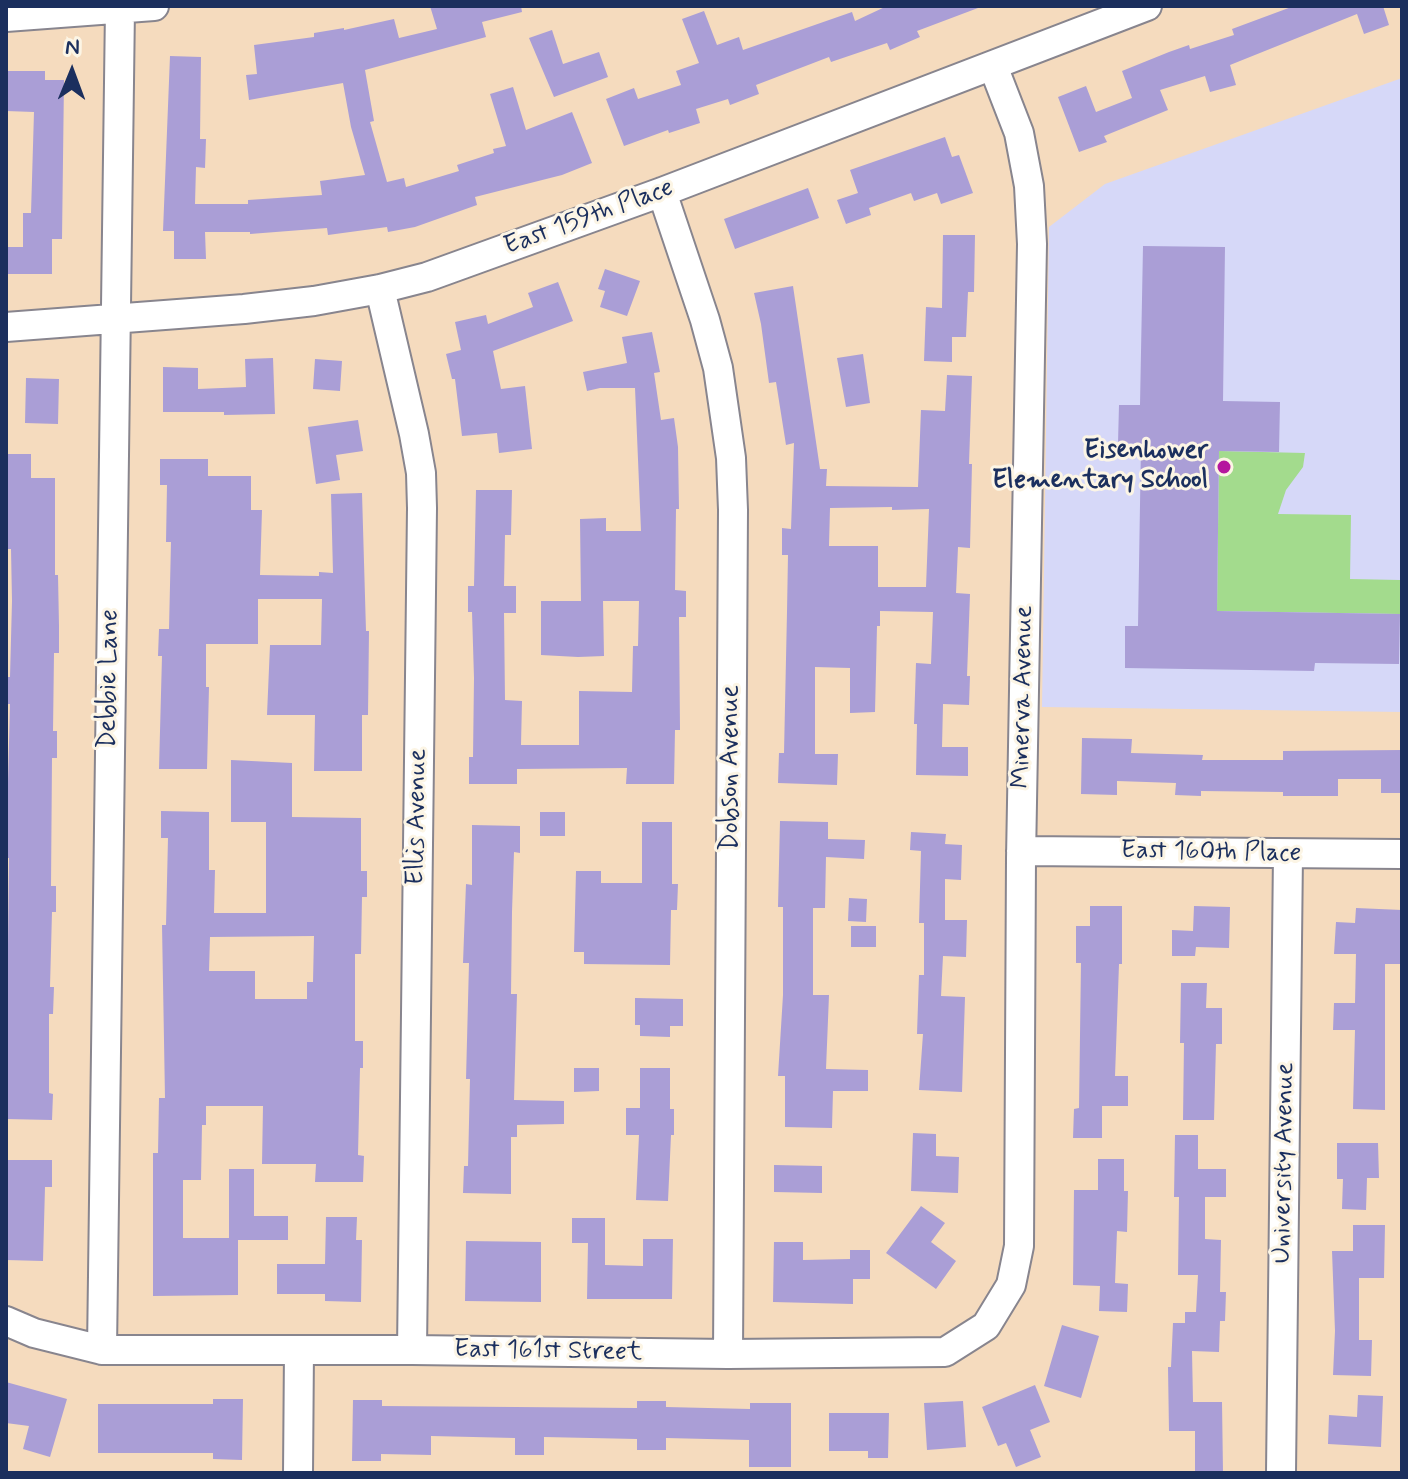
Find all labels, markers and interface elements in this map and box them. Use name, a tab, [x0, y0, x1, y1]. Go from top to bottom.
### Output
north arrow	[32, 32, 112, 112]
text: N	[65, 34, 80, 62]
street label: East 159th Place	[500, 173, 678, 263]
place label: Eisenhower Elementary School	[992, 436, 1208, 498]
marker: Eisenhower Elementary School	[1215, 458, 1233, 476]
street label: Minerva Avenue	[1007, 605, 1041, 789]
street label: Debbie Lane	[93, 609, 127, 749]
street label: Dobson Avenue	[716, 685, 748, 851]
street label: Ellis Avenue	[401, 748, 435, 886]
street label: East 160th Place	[1120, 836, 1302, 870]
street label: University Avenue	[1268, 1062, 1302, 1264]
street label: East 161st Street	[454, 1335, 642, 1369]

